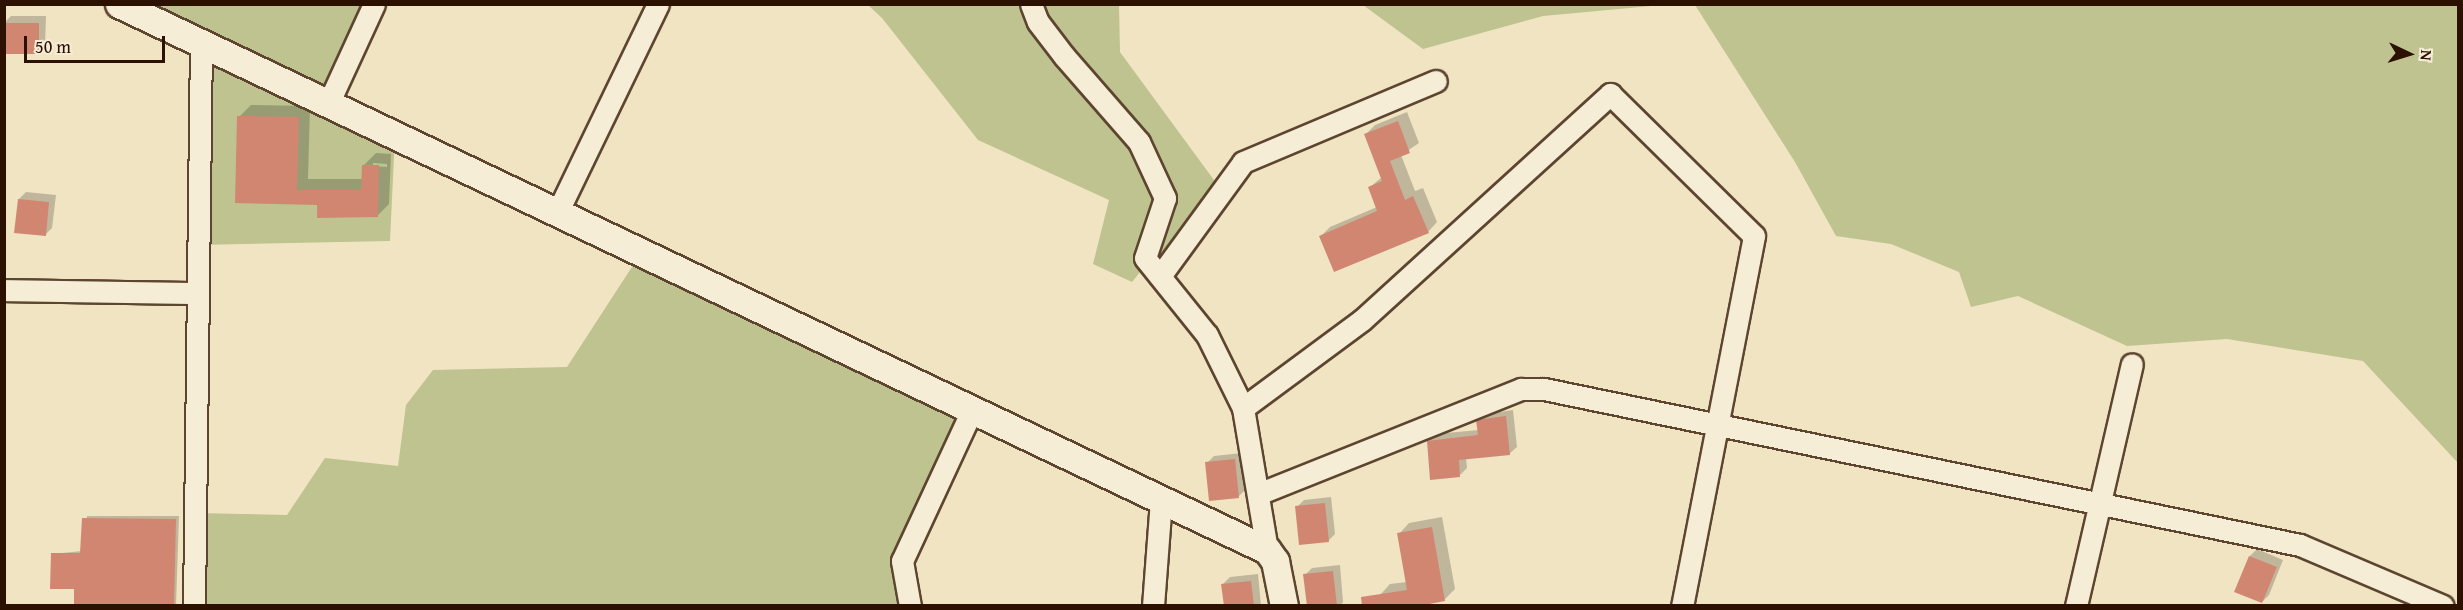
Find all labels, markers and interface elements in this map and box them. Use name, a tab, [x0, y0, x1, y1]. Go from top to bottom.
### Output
scale bar	[27, 24, 168, 62]
north arrow	[2379, 24, 2439, 84]
text: 50 m	[35, 33, 71, 60]
text: N	[2415, 49, 2439, 61]

